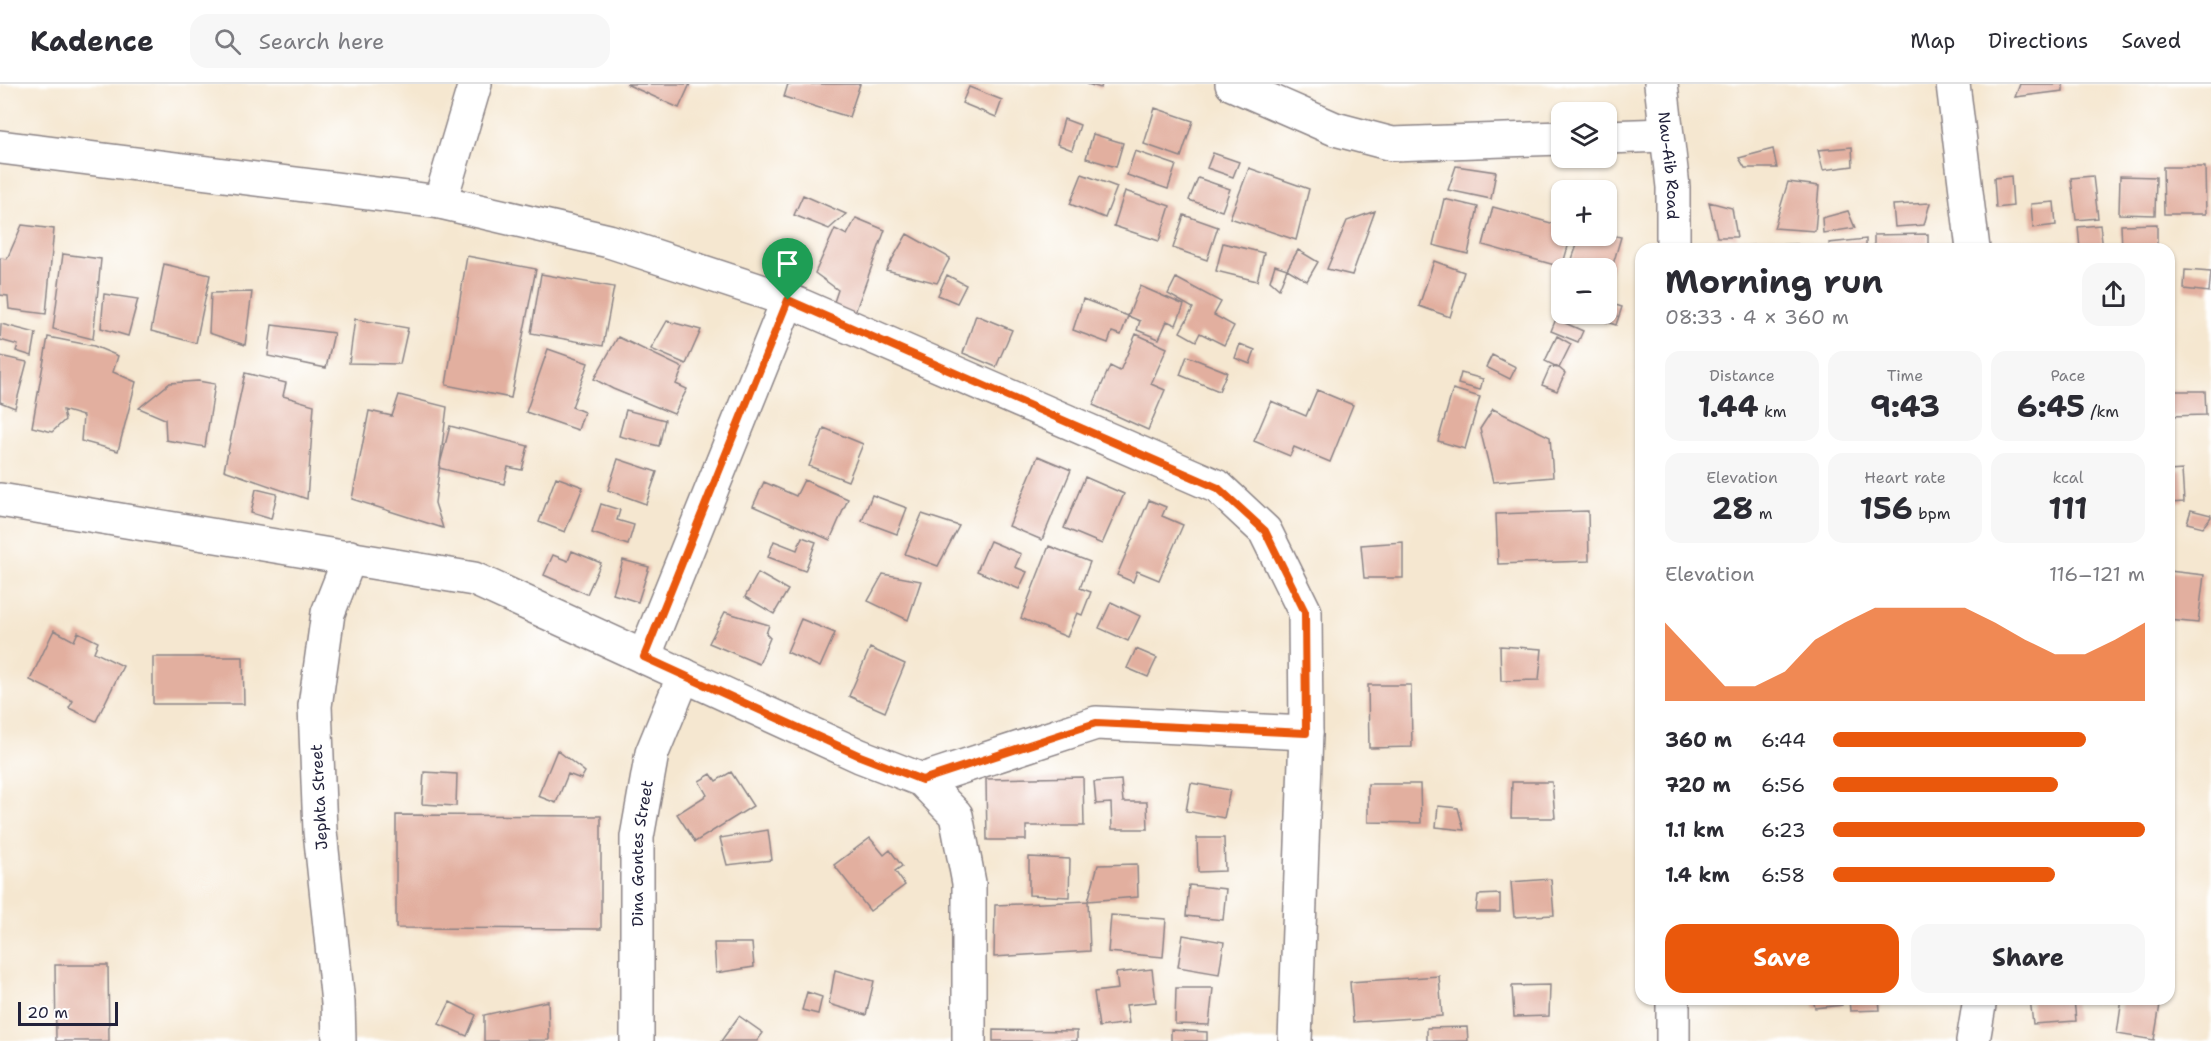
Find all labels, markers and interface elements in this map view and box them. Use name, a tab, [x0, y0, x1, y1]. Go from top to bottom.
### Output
search box	[190, 14, 610, 68]
text: Kadence	[30, 22, 154, 60]
icon: search	[211, 25, 244, 58]
text: Search here	[259, 27, 385, 56]
text: Map	[1910, 27, 1955, 55]
text: Directions	[1988, 27, 2088, 55]
text: Saved	[2121, 27, 2181, 55]
map controls	[1551, 102, 1617, 324]
button: layers	[1551, 102, 1617, 168]
street label: Nau-Aib Road	[1654, 110, 1684, 220]
button: +	[1551, 180, 1617, 246]
pin	[762, 238, 813, 300]
icon: arrive	[771, 247, 804, 280]
button: −	[1551, 258, 1617, 324]
text: Morning run	[1665, 259, 1883, 304]
button: share	[2082, 263, 2145, 326]
text: 08:33 · 4 × 360 m	[1665, 304, 1849, 330]
text: Distance	[1709, 365, 1775, 386]
text: Time	[1887, 365, 1923, 386]
text: Pace	[2050, 365, 2086, 386]
text: 1.44	[1697, 386, 1758, 427]
text: 9:43	[1870, 386, 1940, 427]
text: 6:45	[2017, 386, 2085, 427]
text: km	[1758, 401, 1787, 422]
text: /km	[2085, 401, 2119, 422]
text: Elevation	[1706, 467, 1778, 488]
text: Heart rate	[1864, 467, 1946, 488]
text: kcal	[2052, 467, 2084, 488]
text: 28	[1711, 488, 1753, 529]
text: 156	[1860, 488, 1913, 529]
text: 111	[2048, 488, 2088, 529]
text: m	[1753, 503, 1773, 524]
text: bpm	[1913, 503, 1950, 524]
text: Elevation	[1665, 561, 1755, 587]
text: 116–121 m	[2049, 561, 2145, 587]
text: 360 m	[1665, 727, 1732, 753]
text: 6:44	[1761, 727, 1806, 753]
street label: Jephta Street	[306, 743, 332, 851]
text: 720 m	[1665, 772, 1731, 798]
text: 6:56	[1761, 772, 1805, 798]
street label: Dina Gontes Street	[626, 778, 657, 927]
text: 1.1 km	[1665, 817, 1724, 843]
text: 6:23	[1761, 817, 1806, 843]
text: 1.4 km	[1665, 862, 1730, 888]
text: 6:58	[1761, 862, 1805, 888]
button: Save	[1665, 924, 1899, 993]
button: Share	[1911, 924, 2145, 993]
scale bar	[18, 999, 118, 1026]
text: 20 m	[27, 1002, 68, 1023]

